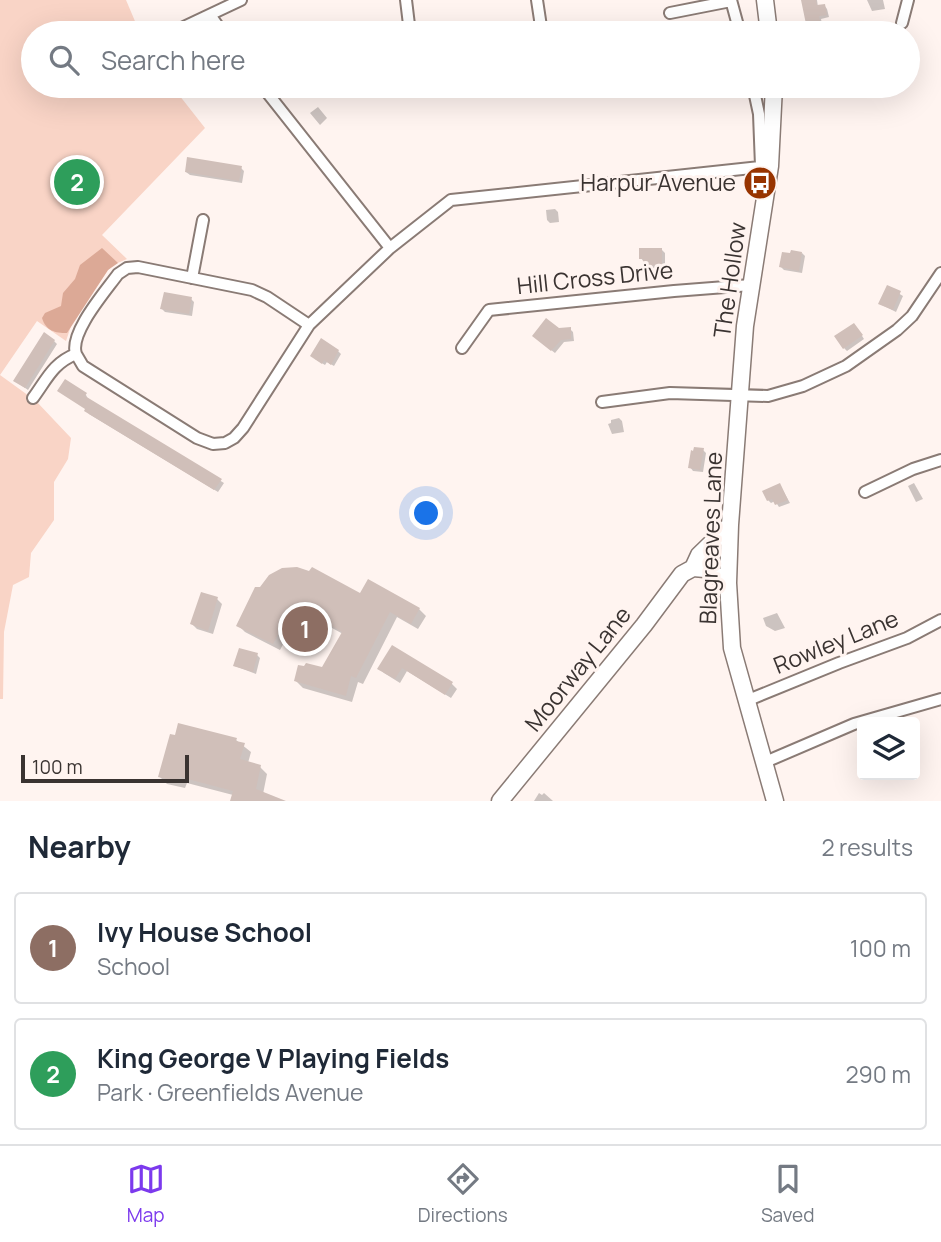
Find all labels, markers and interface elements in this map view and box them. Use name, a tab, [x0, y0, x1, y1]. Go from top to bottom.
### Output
search box	[21, 21, 920, 98]
icon: search	[45, 41, 83, 79]
text: Search here	[101, 42, 246, 78]
pin: 2	[54, 156, 100, 208]
bus stop icon: Harpur Avenue	[741, 164, 779, 202]
place label: Harpur Avenue	[580, 166, 736, 198]
street label: The Hollow	[705, 220, 753, 340]
street label: Hill Cross Drive	[515, 253, 675, 301]
street label: Blagreaves Lane	[691, 451, 729, 625]
your location	[409, 496, 443, 530]
street label: Moorway Lane	[517, 599, 638, 738]
street label: Rowley Lane	[768, 601, 903, 681]
pin: 1	[282, 603, 328, 655]
map controls	[857, 717, 920, 780]
button: layers	[857, 717, 920, 780]
scale bar	[21, 752, 189, 784]
text: 100 m	[32, 754, 83, 780]
text: Nearby	[28, 826, 131, 867]
text: 2 results	[821, 831, 913, 863]
text: Ivy House School	[97, 914, 312, 950]
text: 1	[48, 932, 58, 964]
text: 100 m	[850, 932, 911, 964]
text: School	[97, 950, 170, 982]
text: King George V Playing Fields	[97, 1040, 449, 1076]
text: 2	[46, 1058, 60, 1090]
text: 290 m	[845, 1058, 911, 1090]
text: Park · Greenfields Avenue	[97, 1076, 363, 1108]
tab: Map	[127, 1160, 165, 1228]
tab: Directions	[418, 1160, 508, 1228]
tab: Saved	[761, 1160, 814, 1228]

